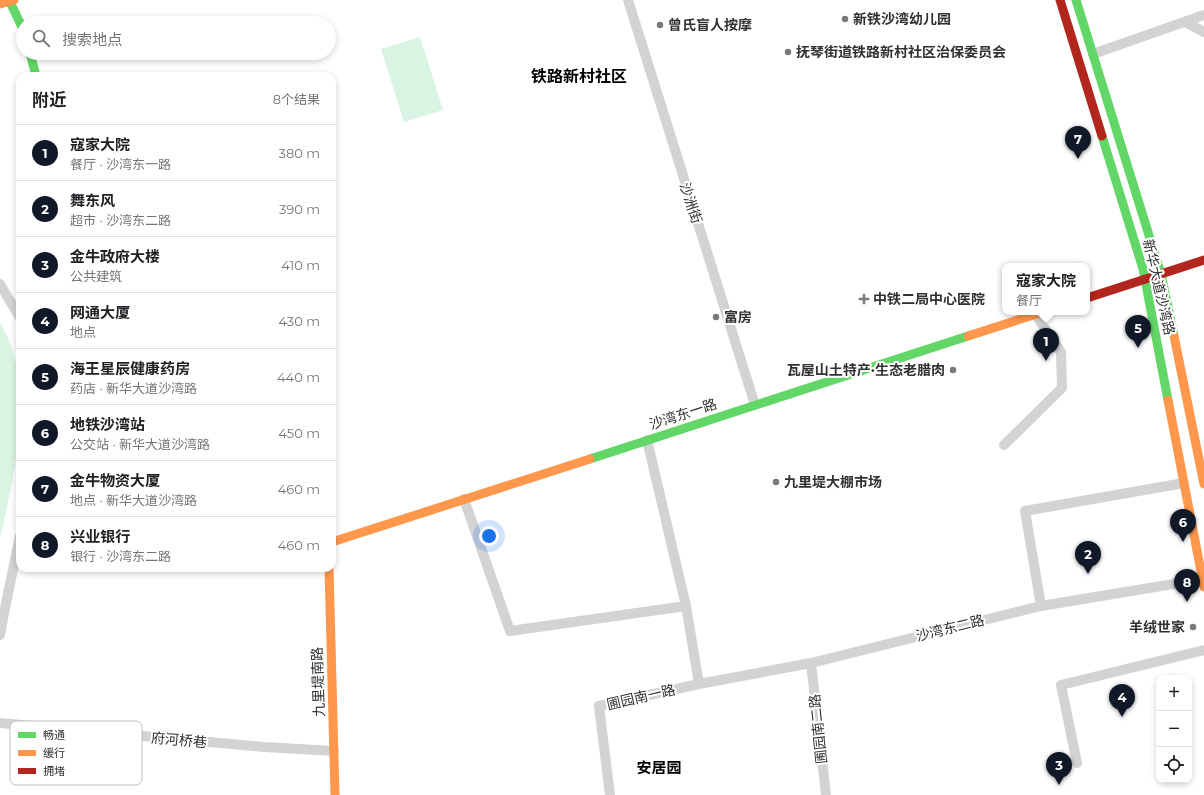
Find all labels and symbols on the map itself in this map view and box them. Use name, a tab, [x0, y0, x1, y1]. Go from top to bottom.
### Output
place label: 新铁沙湾幼儿园	[853, 10, 951, 28]
marker: 新铁沙湾幼儿园	[840, 14, 850, 24]
place label: 曾氏盲人按摩	[668, 16, 752, 34]
marker: 曾氏盲人按摩	[655, 20, 665, 30]
place label: 抚琴街道铁路新村社区治保委员会	[796, 43, 1006, 61]
marker: 抚琴街道铁路新村社区治保委员会	[783, 47, 793, 57]
district label: 铁路新村社区	[531, 67, 627, 86]
pin: 7	[1065, 126, 1091, 159]
street label: 沙洲街	[676, 180, 706, 226]
street label: 新华大道沙湾路	[1139, 237, 1179, 337]
place label: 中铁二局中心医院	[873, 290, 985, 308]
marker: 中铁二局中心医院	[858, 293, 870, 305]
place label: 富房	[724, 308, 752, 326]
marker: 富房	[711, 312, 721, 322]
pin: 5	[1125, 315, 1151, 348]
pin: 1	[1033, 328, 1059, 361]
place label: 瓦屋山土特产·生态老腊肉	[787, 361, 945, 379]
marker: 瓦屋山土特产·生态老腊肉	[948, 365, 958, 375]
street label: 沙湾东一路	[647, 395, 719, 433]
place label: 九里堤大棚市场	[784, 473, 882, 491]
marker: 九里堤大棚市场	[771, 477, 781, 487]
pin: 6	[1170, 509, 1196, 542]
your location	[479, 526, 499, 546]
pin: 2	[1075, 541, 1101, 574]
pin: 8	[1174, 569, 1200, 602]
street label: 沙湾东二路	[914, 611, 986, 645]
place label: 羊绒世家	[1129, 618, 1185, 636]
marker: 羊绒世家	[1188, 622, 1198, 632]
street label: 九里堤南路	[308, 647, 328, 717]
street label: 圃园南一路	[605, 680, 677, 714]
pin: 4	[1109, 684, 1135, 717]
street label: 圃园南二路	[805, 693, 831, 765]
legend	[10, 721, 142, 785]
text: 畅通	[43, 728, 65, 742]
street label: 府河桥巷	[150, 729, 208, 751]
text: 缓行	[43, 746, 65, 760]
pin: 3	[1046, 752, 1072, 785]
district label: 安居园	[636, 758, 682, 777]
text: 拥堵	[43, 764, 65, 778]

